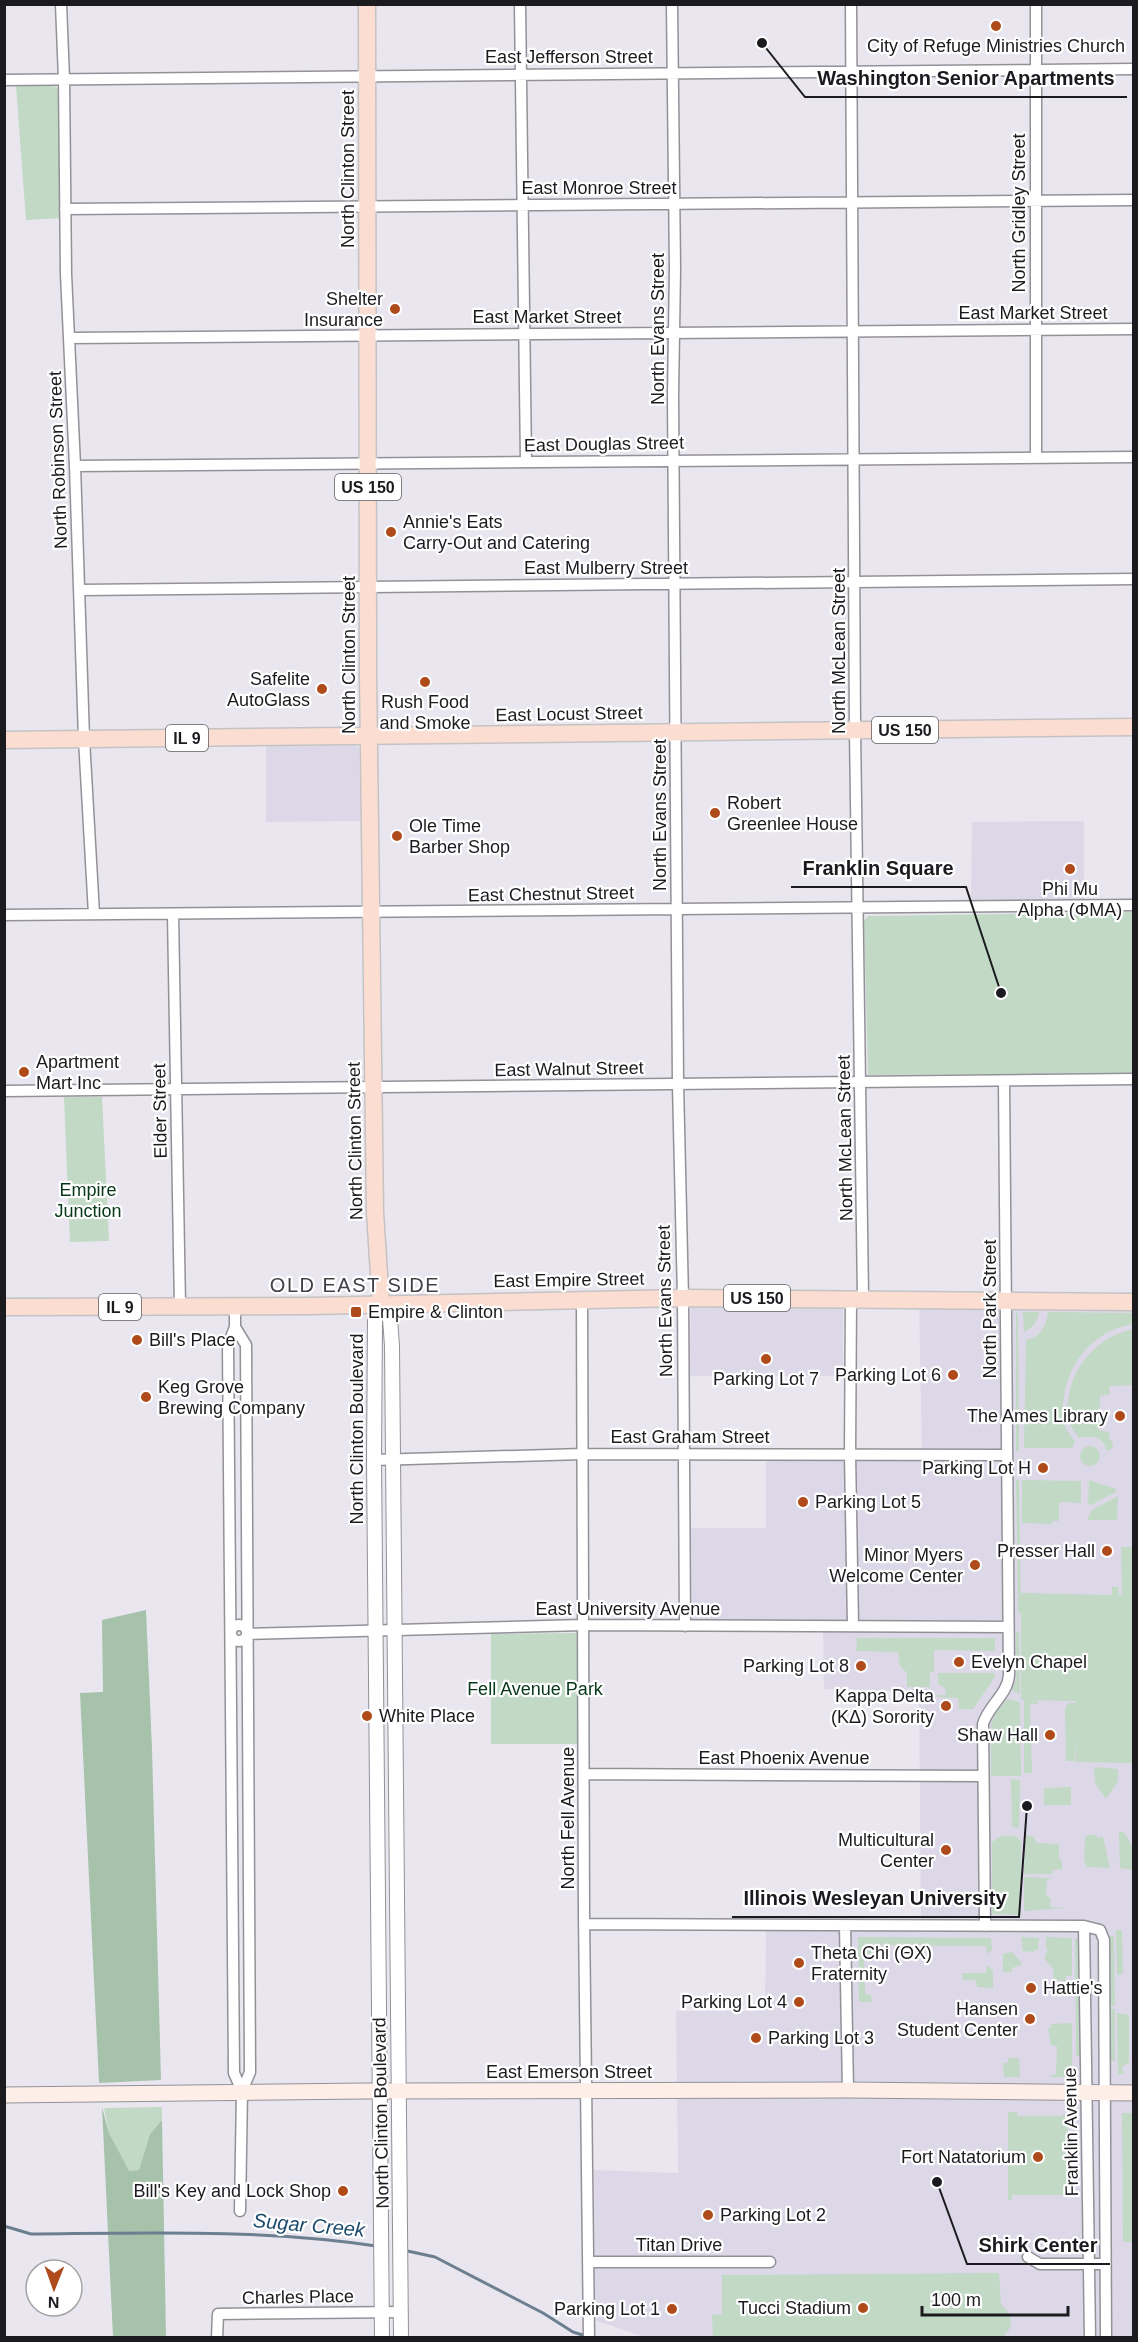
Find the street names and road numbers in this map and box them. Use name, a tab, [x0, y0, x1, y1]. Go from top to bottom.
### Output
street label: East Jefferson Street	[485, 47, 653, 67]
street label: North Clinton Street	[338, 90, 358, 248]
street label: North Gridley Street	[1009, 133, 1029, 293]
street label: East Monroe Street	[521, 178, 677, 198]
street label: North Evans Street	[648, 253, 668, 405]
street label: East Market Street	[958, 303, 1108, 323]
street label: East Market Street	[472, 307, 622, 327]
street label: North Robinson Street	[45, 371, 71, 549]
street label: East Douglas Street	[524, 433, 684, 455]
road number: US 150	[335, 474, 401, 500]
street label: East Mulberry Street	[524, 558, 688, 578]
street label: North McLean Street	[829, 568, 849, 734]
street label: North Clinton Street	[339, 576, 359, 734]
street label: East Locust Street	[495, 703, 643, 725]
road number: US 150	[872, 717, 938, 743]
road number: IL 9	[166, 725, 208, 751]
street label: North Evans Street	[650, 739, 670, 891]
street label: East Chestnut Street	[468, 883, 634, 905]
street label: North McLean Street	[834, 1055, 856, 1221]
street label: East Walnut Street	[494, 1058, 644, 1080]
street label: North Clinton Street	[344, 1062, 366, 1220]
street label: Elder Street	[149, 1063, 171, 1159]
street label: North Evans Street	[654, 1225, 676, 1377]
street label: North Park Street	[980, 1239, 1000, 1379]
street label: East Empire Street	[493, 1269, 645, 1291]
road number: US 150	[724, 1285, 790, 1311]
road number: IL 9	[99, 1294, 141, 1320]
street label: North Clinton Boulevard	[347, 1333, 367, 1525]
street label: East Graham Street	[610, 1427, 770, 1447]
street label: East University Avenue	[536, 1599, 720, 1619]
street label: North Fell Avenue	[558, 1747, 578, 1889]
street label: East Phoenix Avenue	[699, 1748, 869, 1768]
street label: North Clinton Boulevard	[369, 2017, 393, 2209]
street label: East Emerson Street	[486, 2062, 652, 2082]
street label: Franklin Avenue	[1060, 2067, 1082, 2197]
street label: Titan Drive	[636, 2235, 722, 2255]
street label: Charles Place	[242, 2286, 354, 2308]

